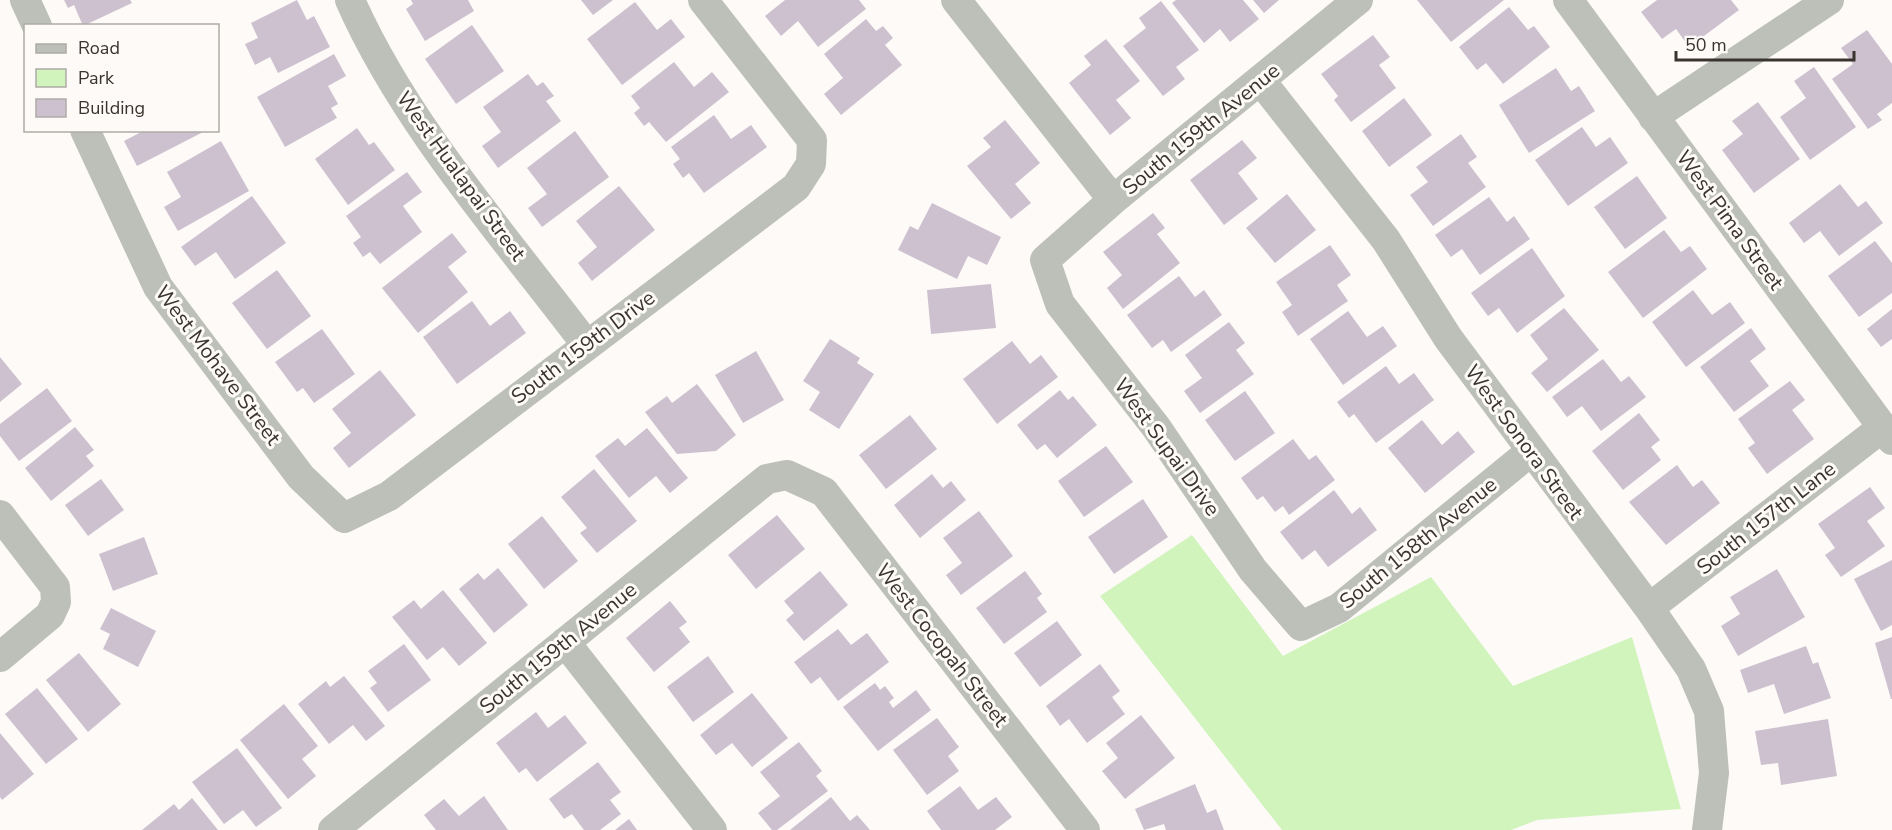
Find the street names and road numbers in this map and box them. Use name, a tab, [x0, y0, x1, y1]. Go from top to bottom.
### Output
street label: South 159th Avenue	[1116, 57, 1286, 201]
street label: West Hualapai Street	[390, 86, 532, 267]
street label: West Pima Street	[1670, 145, 1790, 296]
street label: West Mohave Street	[149, 280, 288, 451]
street label: South 159th Drive	[505, 284, 661, 410]
street label: West Sonora Street	[1458, 359, 1590, 526]
street label: West Supai Drive	[1107, 372, 1227, 522]
street label: South 157th Lane	[1691, 455, 1841, 581]
street label: South 158th Avenue	[1333, 471, 1503, 615]
street label: West Cocopah Street	[869, 558, 1015, 733]
street label: South 159th Avenue	[473, 576, 643, 720]

